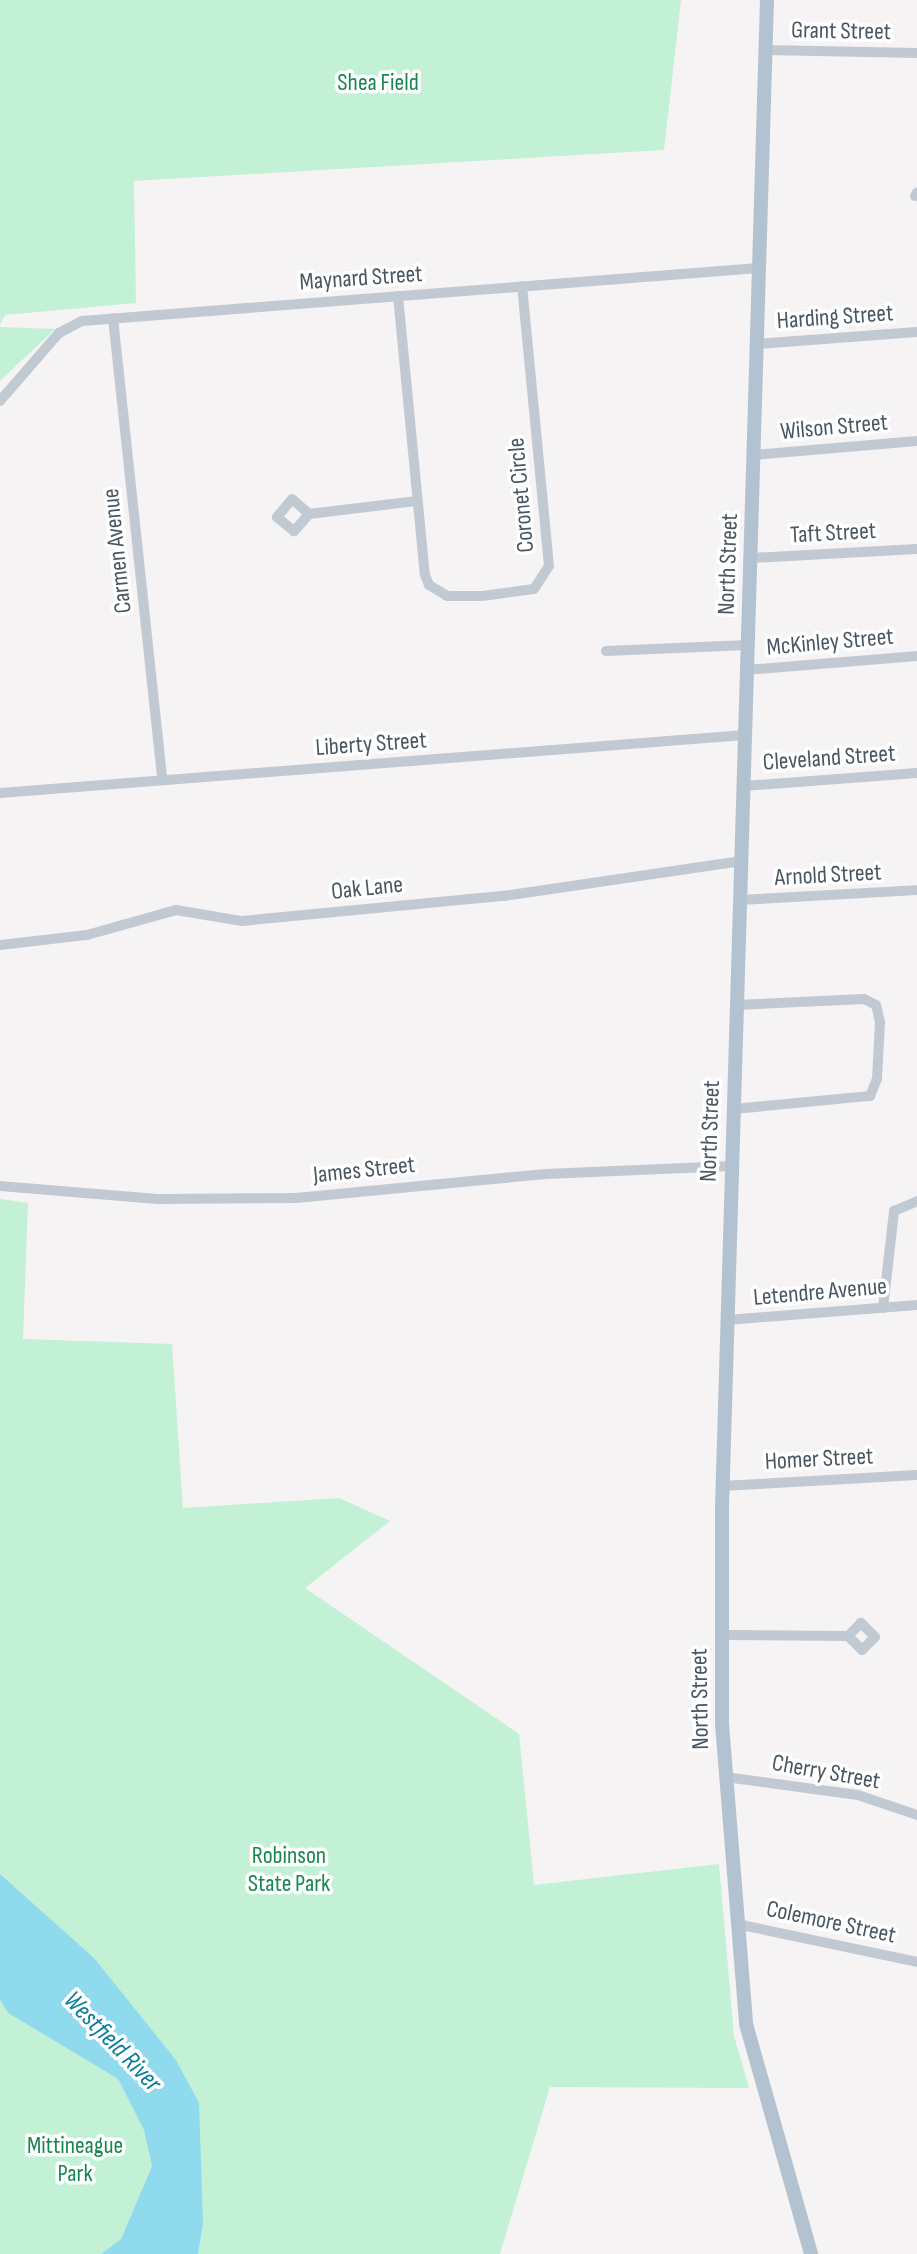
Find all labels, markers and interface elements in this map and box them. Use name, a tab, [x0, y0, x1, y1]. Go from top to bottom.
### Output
street label: Grant Street	[791, 16, 891, 46]
park label: Shea Field	[337, 69, 419, 97]
street label: Maynard Street	[299, 259, 423, 297]
street label: Harding Street	[776, 299, 894, 335]
street label: Wilson Street	[779, 408, 889, 446]
street label: Coronet Circle	[502, 436, 540, 554]
street label: Carmen Avenue	[96, 487, 138, 615]
street label: North Street	[712, 513, 744, 615]
street label: Taft Street	[789, 516, 877, 550]
street label: McKinley Street	[765, 622, 895, 662]
street label: Liberty Street	[315, 726, 427, 762]
street label: Cleveland Street	[762, 739, 896, 777]
street label: Arnold Street	[774, 858, 882, 892]
street label: Oak Lane	[330, 870, 404, 906]
street label: North Street	[694, 1080, 726, 1182]
street label: James Street	[312, 1150, 416, 1190]
street label: Letendre Avenue	[752, 1272, 888, 1312]
street label: Homer Street	[764, 1442, 874, 1476]
street label: North Street	[685, 1648, 715, 1750]
street label: Cherry Street	[770, 1748, 882, 1796]
park label: Robinson State Park	[248, 1842, 330, 1898]
street label: Colemore Street	[764, 1894, 898, 1950]
water label: Westfield River	[57, 1985, 167, 2099]
park label: Mittineague Park	[27, 2132, 123, 2188]

